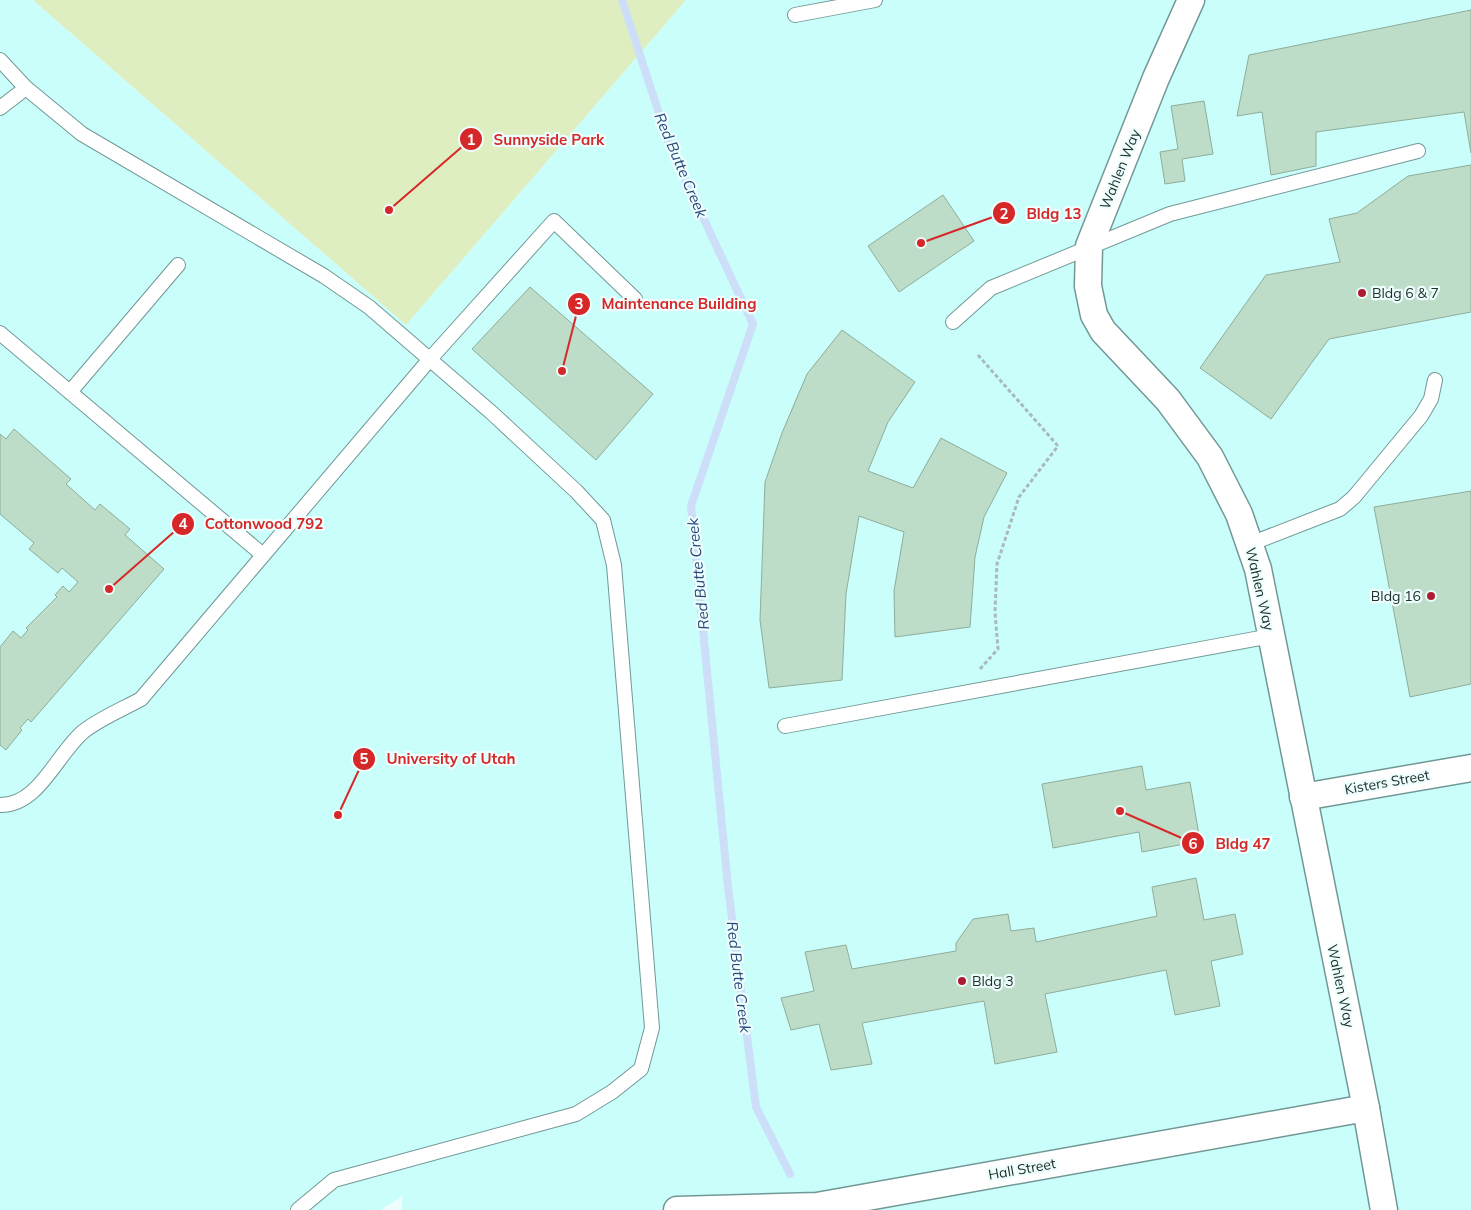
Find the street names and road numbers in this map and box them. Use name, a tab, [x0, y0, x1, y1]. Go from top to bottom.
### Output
street label: Wahlen Way	[1096, 126, 1144, 212]
street label: Wahlen Way	[1242, 546, 1278, 633]
street label: Kisters Street	[1343, 766, 1431, 798]
street label: Wahlen Way	[1323, 943, 1359, 1030]
street label: Hall Street	[987, 1154, 1057, 1184]

